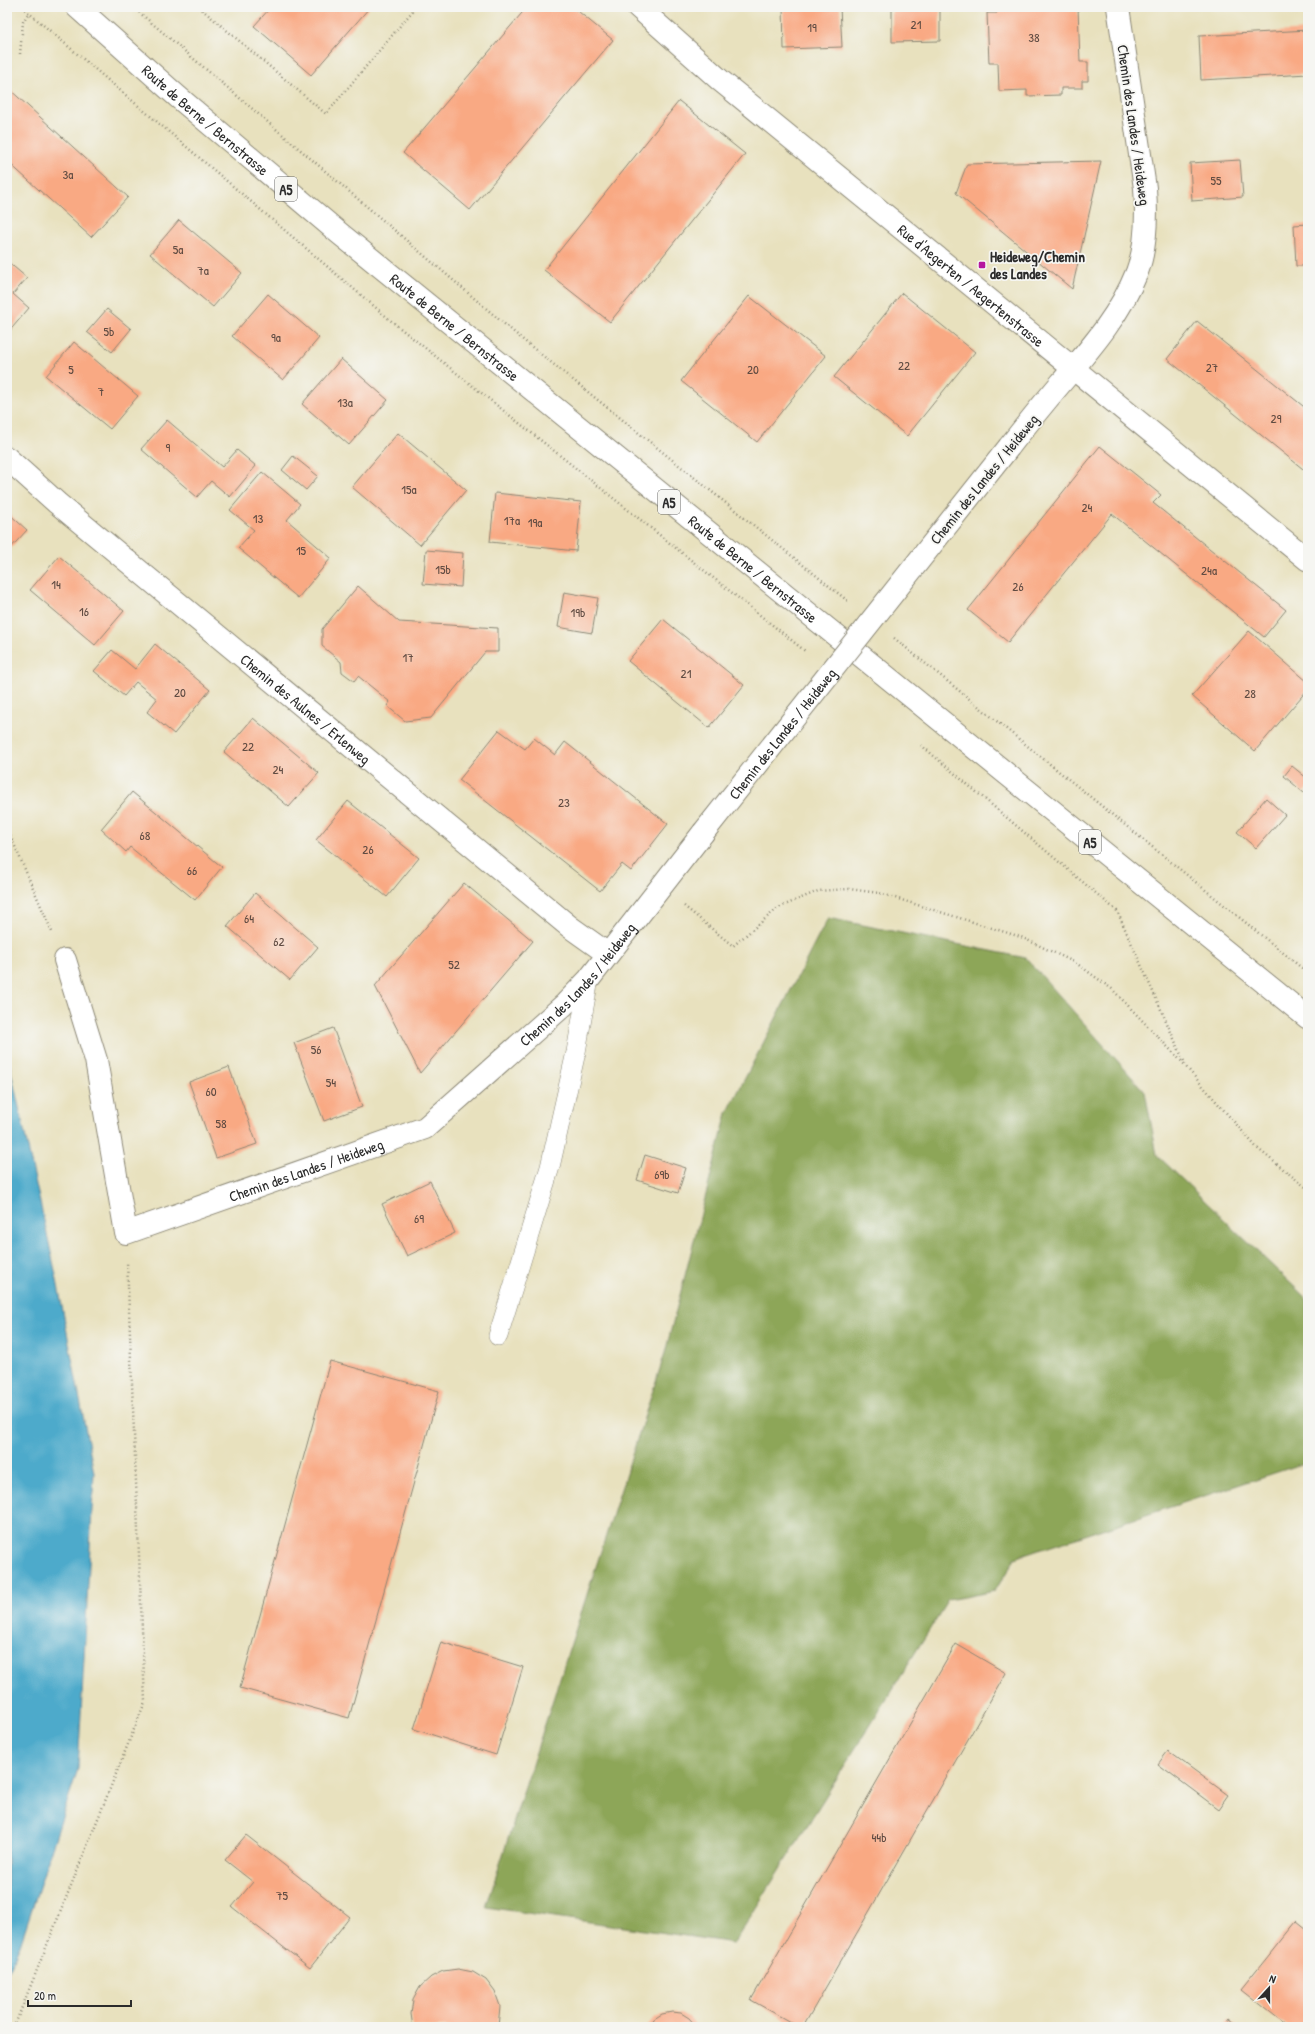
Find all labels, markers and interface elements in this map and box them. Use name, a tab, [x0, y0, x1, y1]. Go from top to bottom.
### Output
house number: 21	[911, 15, 922, 33]
house number: 19	[807, 18, 817, 36]
house number: 38	[1028, 28, 1040, 46]
street label: Chemin des Landes / Heideweg	[1112, 43, 1156, 207]
street label: Route de Berne / Bernstrasse	[138, 60, 273, 180]
house number: 3a	[63, 165, 73, 183]
house number: 55	[1211, 171, 1222, 189]
road number: A5	[275, 177, 297, 201]
street label: Rue d'Aegerten / Aegertenstrasse	[893, 219, 1049, 351]
house number: 5a	[173, 240, 183, 258]
place label: Heideweg/Chemin des Landes	[990, 246, 1085, 284]
marker: Heideweg/Chemin des Landes	[977, 260, 987, 270]
house number: 7a	[197, 261, 209, 279]
street label: Route de Berne / Bernstrasse	[386, 268, 524, 385]
house number: 5b	[104, 322, 114, 340]
house number: 9a	[271, 328, 281, 346]
house number: 22	[898, 356, 910, 374]
house number: 27	[1206, 358, 1218, 376]
house number: 5	[68, 360, 74, 378]
house number: 20	[747, 360, 759, 378]
house number: 7	[98, 382, 104, 400]
house number: 13a	[337, 393, 353, 411]
street label: Chemin des Landes / Heideweg	[925, 409, 1043, 549]
house number: 29	[1271, 409, 1282, 427]
house number: 9	[166, 438, 171, 456]
house number: 15a	[401, 480, 417, 498]
road number: A5	[658, 490, 680, 514]
house number: 24	[1082, 498, 1093, 516]
house number: 13	[253, 509, 263, 527]
street label: Route de Berne / Bernstrasse	[684, 510, 822, 627]
house number: 17a	[504, 511, 520, 529]
house number: 19a	[528, 513, 542, 531]
house number: 15	[296, 541, 307, 559]
house number: 15b	[435, 560, 451, 578]
house number: 24a	[1201, 561, 1217, 579]
house number: 14	[51, 575, 61, 593]
house number: 26	[1012, 577, 1024, 595]
house number: 16	[79, 602, 89, 620]
house number: 19b	[571, 603, 585, 621]
street label: Chemin des Aulnes / Erlenweg	[236, 648, 376, 769]
house number: 17	[402, 648, 414, 666]
street label: Chemin des Landes / Heideweg	[723, 663, 841, 804]
house number: 21	[681, 664, 692, 682]
house number: 20	[174, 683, 186, 701]
house number: 28	[1244, 684, 1256, 702]
house number: 22	[242, 737, 254, 755]
house number: 24	[273, 760, 284, 778]
house number: 23	[558, 793, 570, 811]
house number: 68	[140, 826, 151, 844]
road number: A5	[1079, 830, 1101, 854]
house number: 26	[362, 840, 374, 858]
house number: 66	[187, 861, 197, 879]
house number: 64	[244, 909, 254, 927]
street label: Chemin des Landes / Heideweg	[514, 918, 640, 1051]
house number: 62	[273, 932, 285, 950]
house number: 52	[448, 955, 460, 973]
house number: 56	[311, 1040, 321, 1058]
house number: 54	[326, 1073, 336, 1091]
house number: 60	[205, 1082, 217, 1100]
house number: 58	[215, 1114, 227, 1132]
street label: Chemin des Landes / Heideweg	[226, 1133, 386, 1207]
house number: 69b	[654, 1165, 670, 1183]
house number: 69	[414, 1209, 424, 1227]
house number: 44b	[871, 1828, 887, 1846]
house number: 75	[276, 1886, 288, 1904]
north arrow	[1249, 1968, 1289, 2008]
text: N	[1267, 1971, 1278, 1986]
scale bar	[28, 1982, 131, 2008]
text: 20 m	[34, 1987, 56, 2004]

